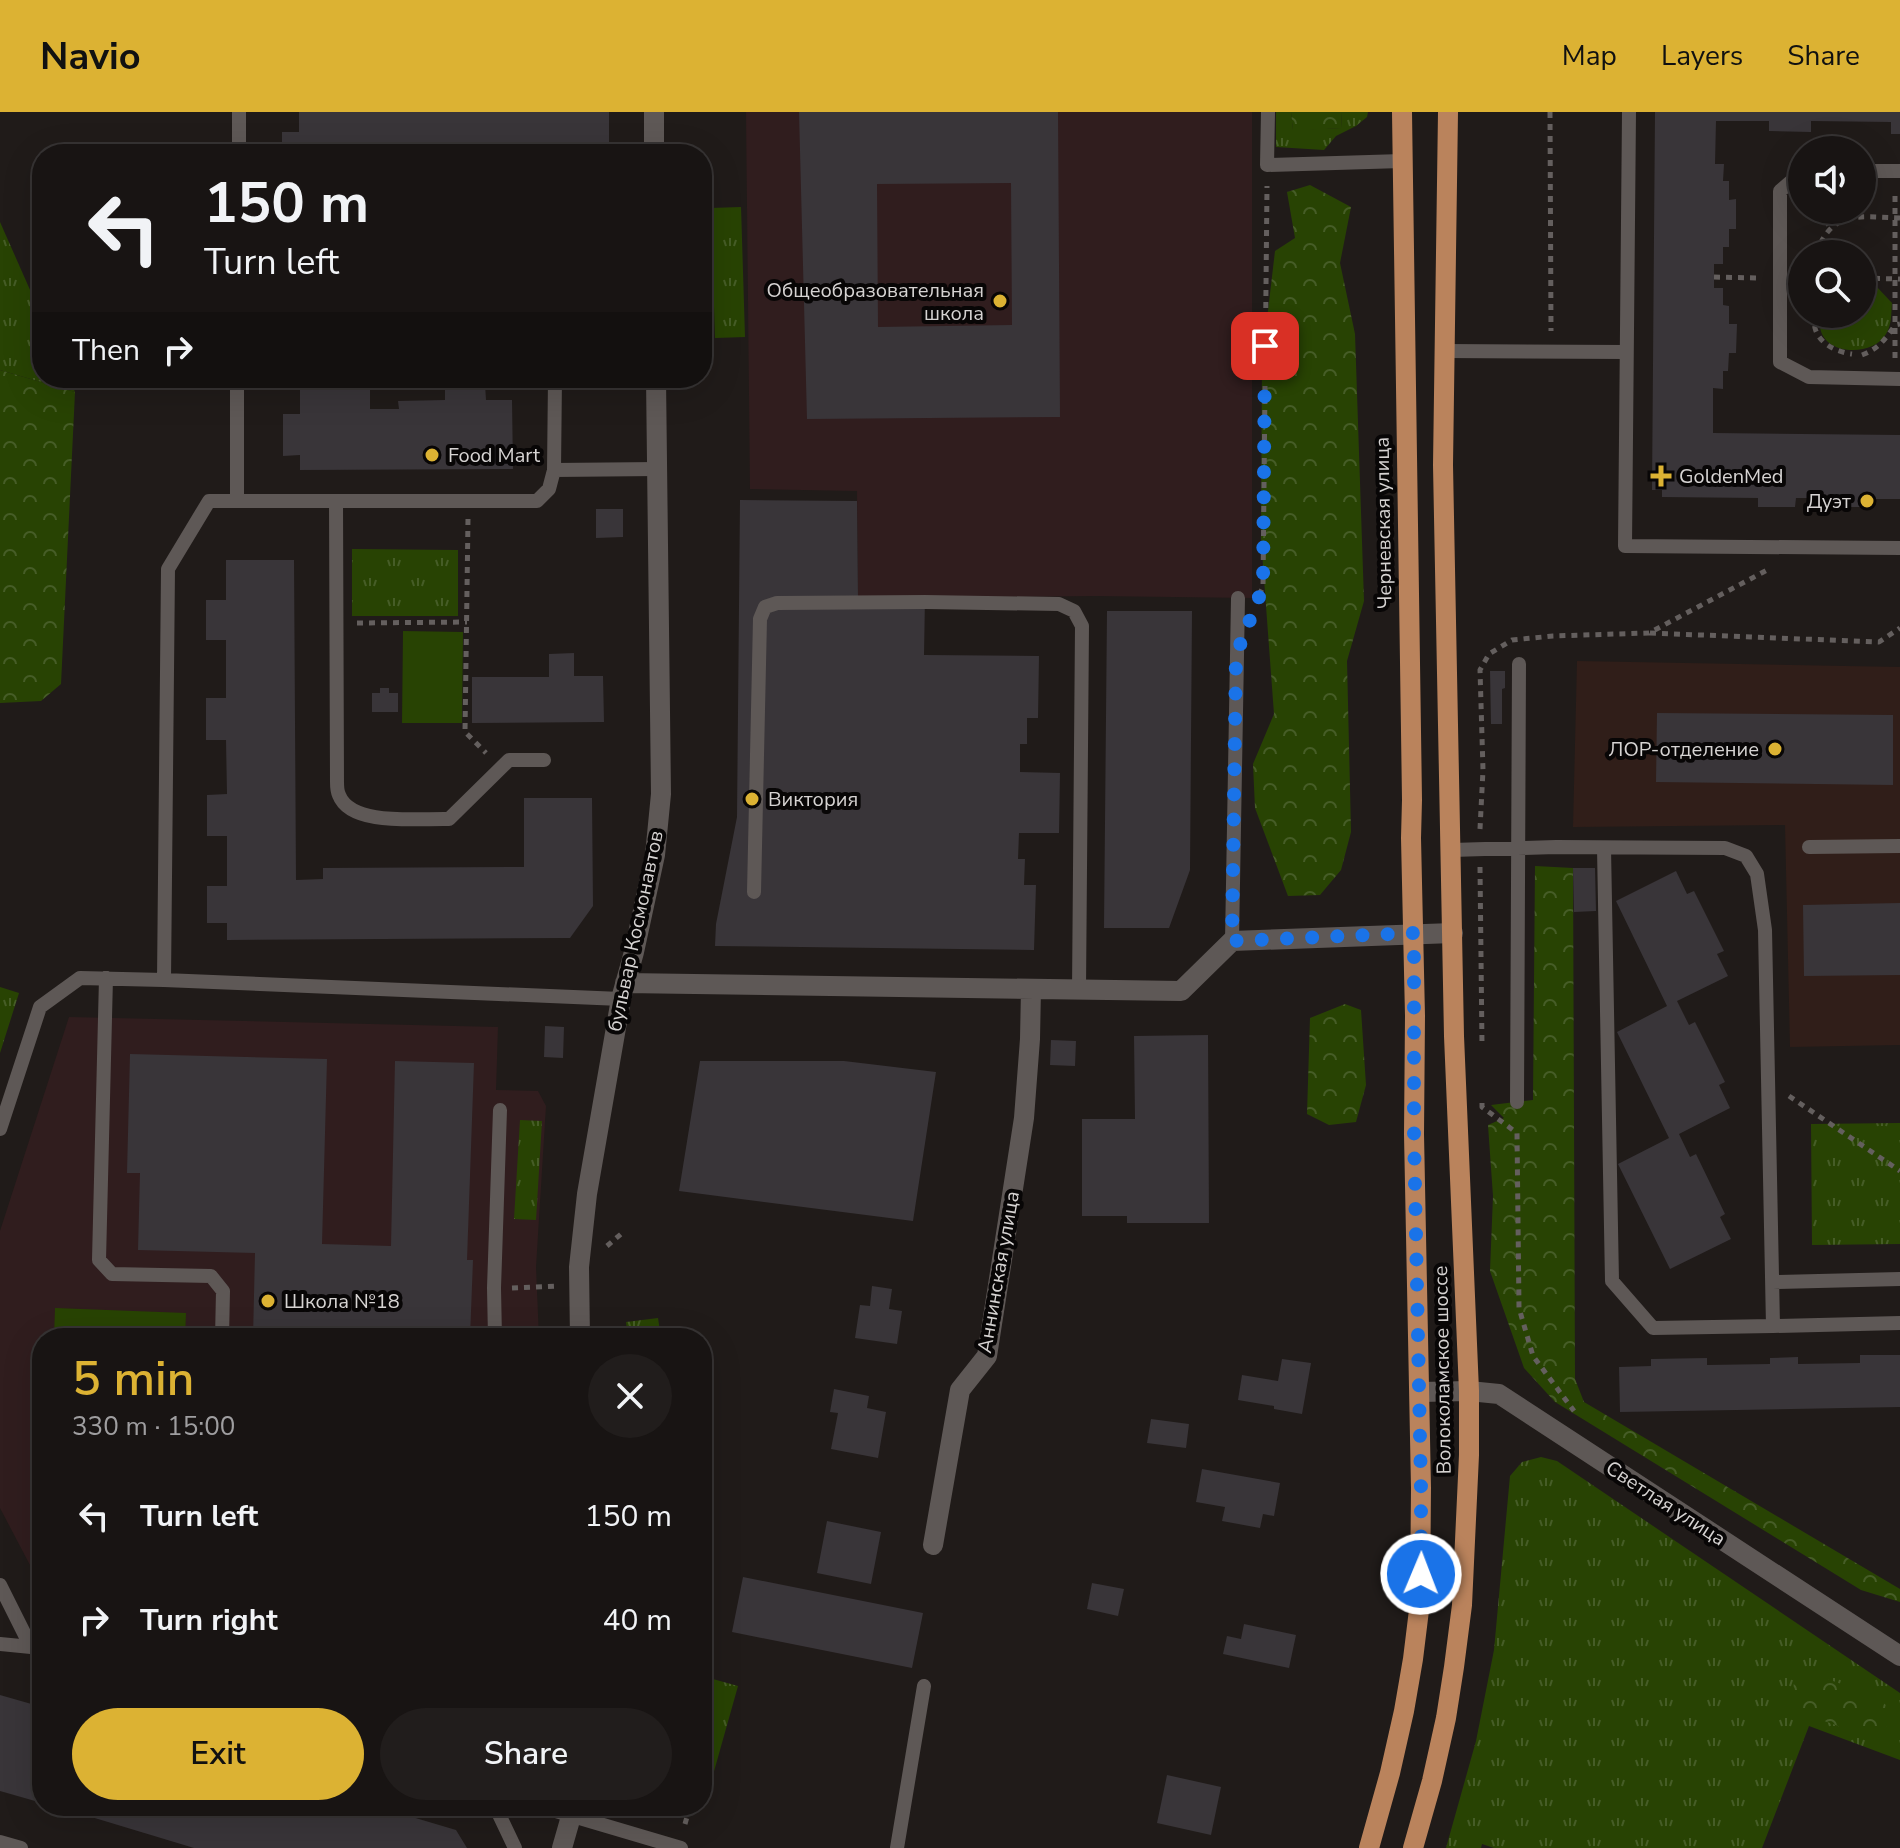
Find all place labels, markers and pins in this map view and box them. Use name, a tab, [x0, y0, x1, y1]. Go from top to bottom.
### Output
place label: Общеобразовательная школа	[767, 277, 984, 327]
marker: Общеобразовательная школа	[991, 292, 1009, 310]
pin	[1231, 312, 1299, 380]
place label: Food Mart	[448, 442, 541, 469]
marker: Food Mart	[423, 446, 441, 464]
place label: GoldenMed	[1679, 463, 1784, 490]
marker: GoldenMed	[1650, 465, 1672, 487]
place label: Дуэт	[1807, 488, 1851, 515]
marker: Дуэт	[1858, 492, 1876, 510]
place label: ЛОР-отделение	[1609, 736, 1759, 763]
marker: ЛОР-отделение	[1766, 740, 1784, 758]
place label: Виктория	[768, 786, 858, 813]
marker: Виктория	[743, 790, 761, 808]
place label: Школа №18	[284, 1288, 400, 1315]
marker: Школа №18	[259, 1292, 277, 1310]

